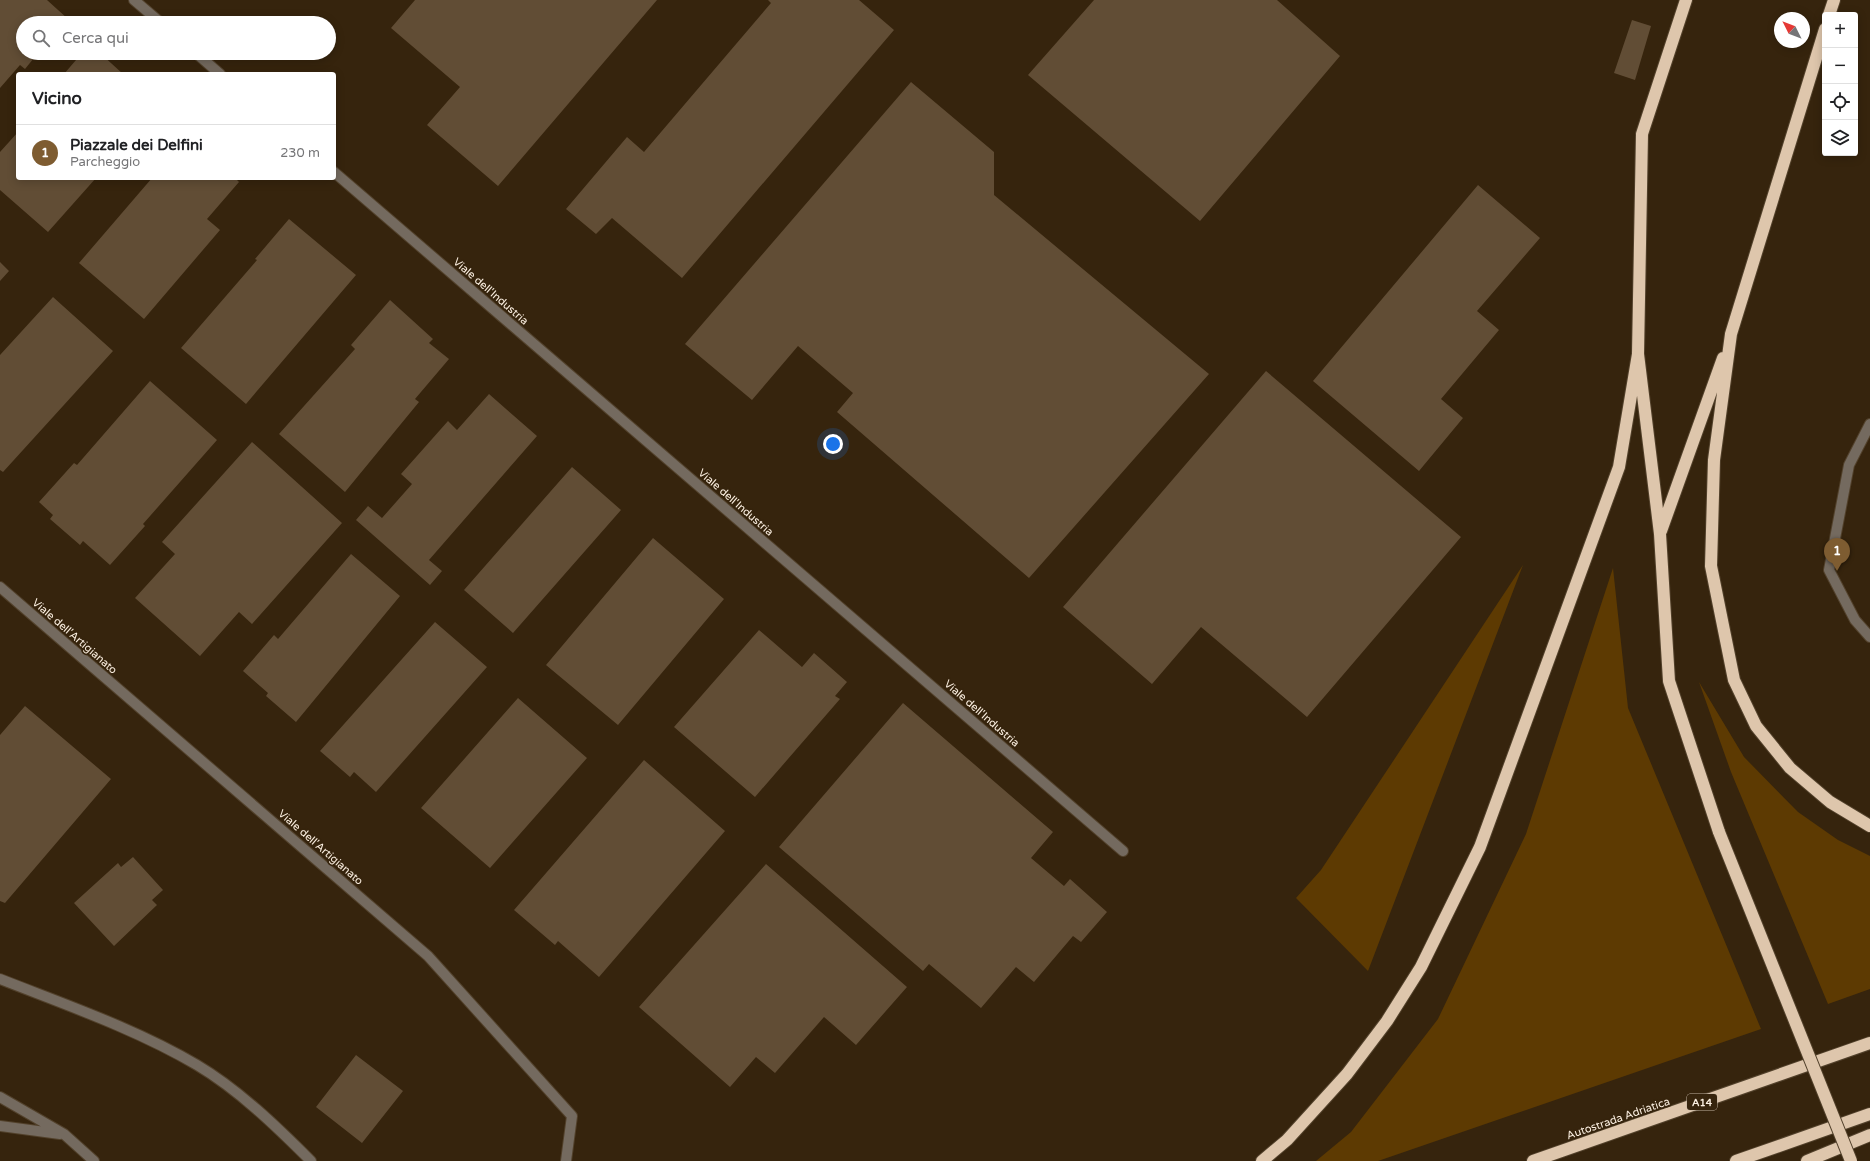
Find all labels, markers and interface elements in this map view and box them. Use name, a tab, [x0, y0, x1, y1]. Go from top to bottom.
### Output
north arrow	[1774, 12, 1810, 48]
map controls	[1822, 12, 1858, 156]
button: +	[1822, 12, 1858, 48]
search box	[16, 16, 336, 60]
icon: search	[30, 27, 52, 49]
text: Cerca qui	[62, 29, 129, 47]
button: −	[1822, 48, 1858, 84]
button: locate	[1822, 84, 1858, 120]
text: Vicino	[32, 88, 82, 109]
button: layers	[1822, 120, 1858, 156]
text: Piazzale dei Delfini	[70, 136, 203, 154]
text: 1	[41, 145, 49, 161]
text: 230 m	[280, 145, 320, 161]
text: Parcheggio	[70, 154, 140, 170]
street label: Viale dell'Industria	[450, 255, 531, 328]
your location	[823, 434, 843, 454]
street label: Viale dell'Industria	[695, 466, 776, 539]
pin: 1	[1824, 538, 1850, 571]
street label: Viale dell'Artigianato	[30, 596, 120, 677]
street label: Viale dell'Industria	[941, 677, 1022, 750]
street label: Viale dell'Artigianato	[276, 807, 366, 888]
road number: A14	[1687, 1094, 1717, 1110]
street label: Autostrada Adriatica	[1565, 1095, 1672, 1142]

